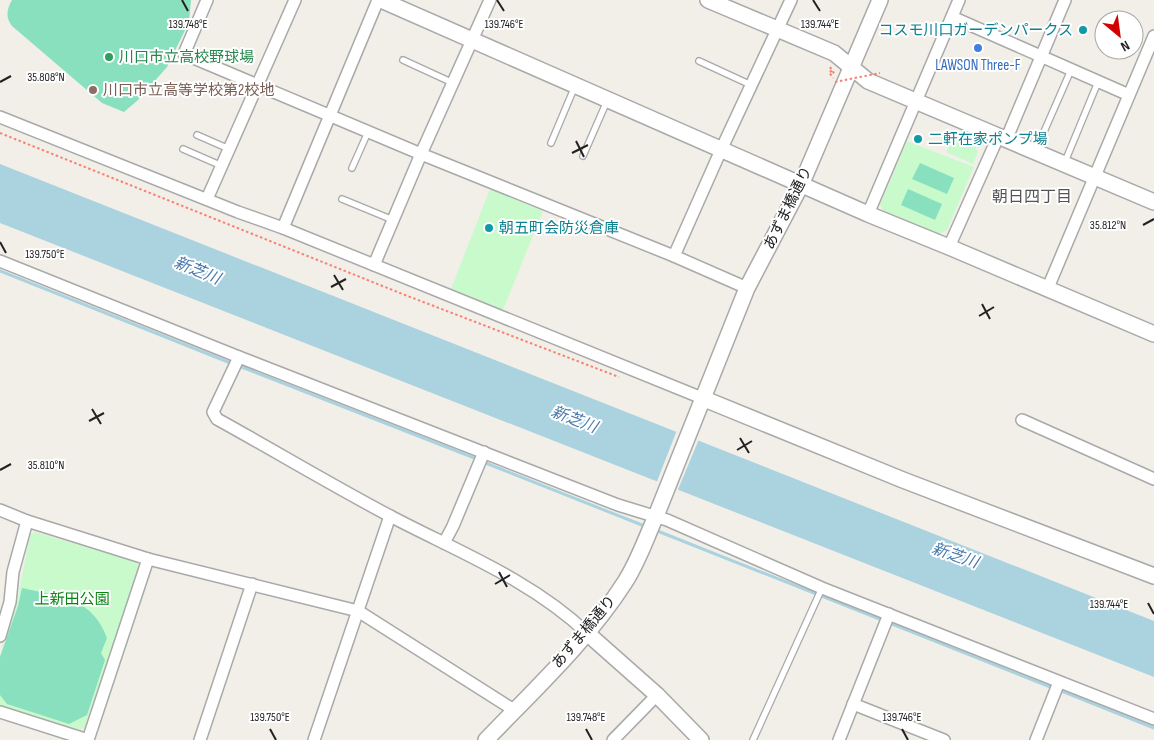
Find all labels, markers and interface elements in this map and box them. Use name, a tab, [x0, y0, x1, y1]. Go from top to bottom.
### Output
north arrow	[1094, 10, 1144, 60]
text: 139.748°E	[169, 17, 208, 32]
text: 139.746°E	[484, 17, 524, 32]
text: 139.744°E	[801, 17, 839, 32]
place label: コスモ川口ガーデンパークス	[878, 21, 1073, 40]
marker: コスモ川口ガーデンパークス	[1077, 24, 1089, 36]
text: N	[1118, 37, 1132, 55]
marker: LAWSON Three-F	[972, 42, 984, 54]
place label: 川口市立高校野球場	[119, 48, 254, 67]
marker: 川口市立高校野球場	[103, 51, 115, 63]
place label: LAWSON Three-F	[935, 56, 1021, 75]
text: 35.808°N	[27, 70, 65, 85]
place label: 川口市立高等学校第2校地	[103, 81, 274, 100]
marker: 川口市立高等学校第2校地	[87, 84, 99, 96]
place label: 二軒在家ポンプ場	[928, 130, 1048, 149]
marker: 二軒在家ポンプ場	[912, 133, 924, 145]
street label: あずま橋通り	[760, 163, 816, 253]
district label: 朝日四丁目	[992, 188, 1072, 207]
text: 35.812°N	[1090, 218, 1126, 233]
place label: 朝五町会防災倉庫	[499, 219, 619, 238]
marker: 朝五町会防災倉庫	[483, 222, 495, 234]
text: 139.750°E	[25, 247, 65, 262]
water label: 新芝川	[171, 253, 225, 290]
water label: 新芝川	[548, 403, 602, 438]
text: 35.810°N	[28, 458, 64, 473]
water label: 新芝川	[929, 539, 983, 573]
park label: 上新田公園	[34, 590, 110, 609]
street label: あずま橋通り	[548, 591, 620, 673]
text: 139.744°E	[1090, 597, 1128, 612]
text: 139.750°E	[250, 710, 290, 725]
text: 139.748°E	[567, 710, 606, 725]
text: 139.746°E	[882, 710, 922, 725]

